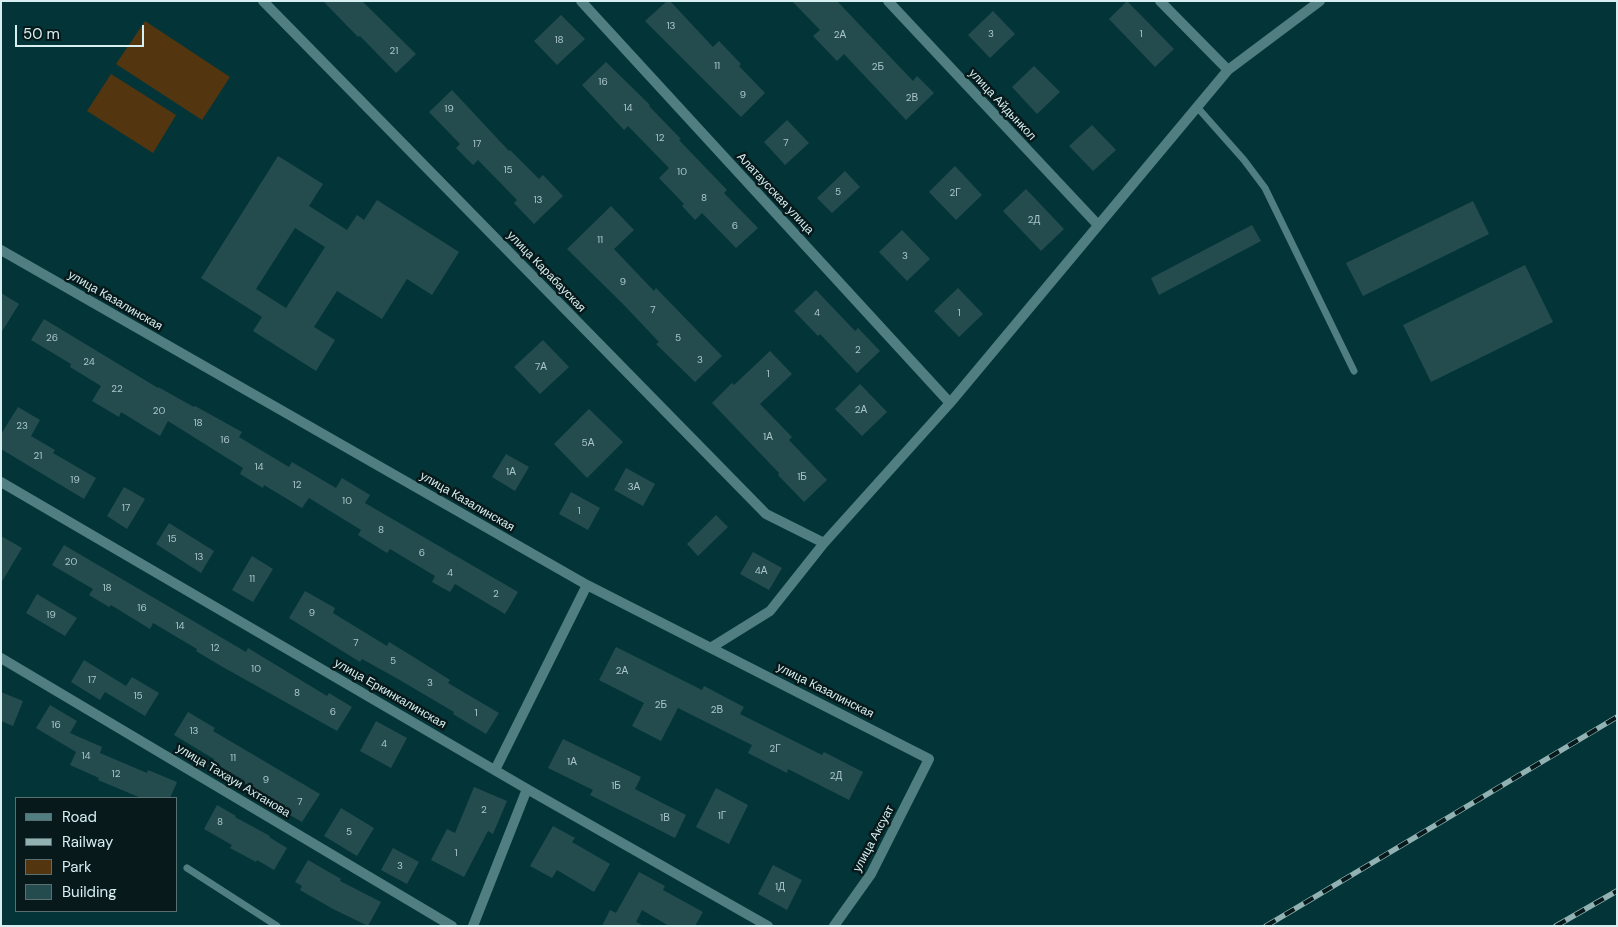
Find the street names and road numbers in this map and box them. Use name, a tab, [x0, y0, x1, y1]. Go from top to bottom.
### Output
street label: улица Айдынкол	[965, 66, 1039, 144]
street label: Алатаусская улица	[734, 150, 816, 238]
street label: улица Карабауская	[504, 229, 588, 315]
street label: улица Казалинская	[65, 268, 165, 334]
street label: улица Казалинская	[417, 469, 517, 535]
street label: улица Еркинкалинская	[332, 656, 448, 732]
street label: улица Казалинская	[774, 660, 876, 722]
street label: улица Тахауи Ахтанова	[174, 741, 292, 821]
street label: улица Аксуат	[850, 803, 898, 875]

